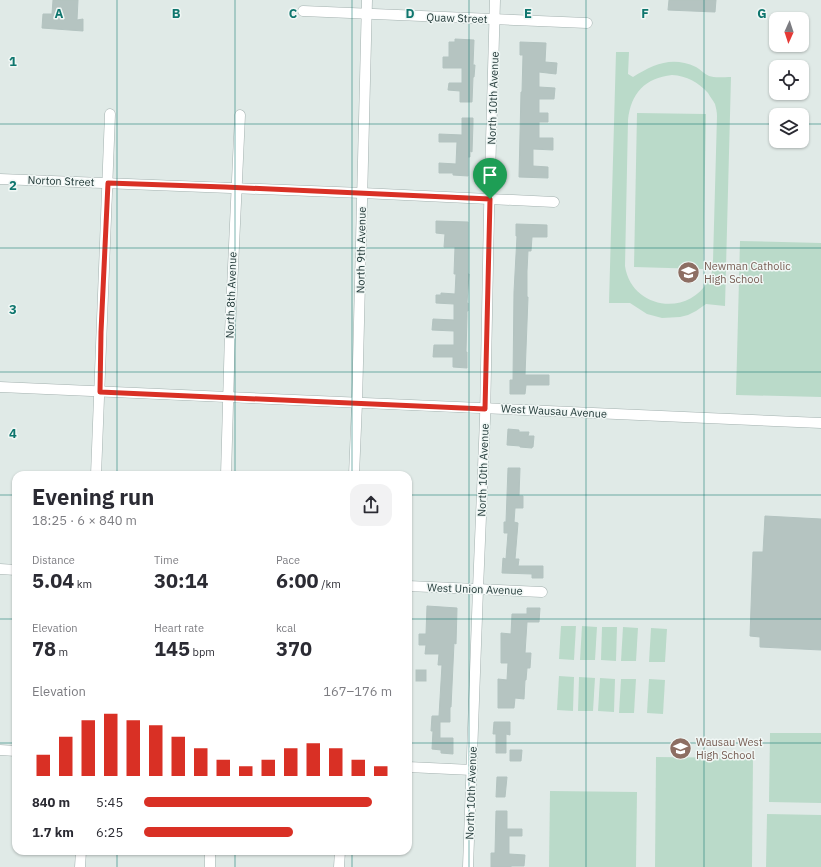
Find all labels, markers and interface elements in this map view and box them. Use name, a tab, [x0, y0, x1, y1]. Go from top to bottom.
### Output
text: A	[55, 5, 64, 22]
text: B	[172, 5, 181, 22]
text: C	[289, 5, 298, 22]
text: D	[405, 5, 415, 22]
text: E	[524, 5, 532, 22]
text: F	[641, 5, 649, 22]
text: G	[757, 5, 767, 22]
street label: Quaw Street	[426, 10, 488, 26]
north arrow	[769, 12, 809, 52]
map controls	[769, 12, 809, 148]
street label: North 10th Avenue	[484, 51, 502, 145]
text: 1	[9, 53, 17, 70]
button: locate	[769, 60, 809, 100]
button: layers	[769, 108, 809, 148]
pin	[473, 158, 507, 199]
icon: arrive	[479, 164, 501, 186]
street label: Norton Street	[27, 173, 95, 189]
text: 2	[9, 177, 17, 194]
street label: North 9th Avenue	[353, 207, 369, 293]
street label: North 8th Avenue	[222, 251, 240, 339]
school or university icon: Newman Catholic High School	[675, 259, 701, 285]
place label: Newman Catholic High School	[704, 259, 791, 286]
text: 3	[9, 301, 17, 318]
street label: West Wausau Avenue	[501, 401, 607, 421]
street label: North 10th Avenue	[474, 423, 492, 517]
text: 4	[9, 425, 17, 442]
text: Evening run	[32, 482, 154, 511]
button: share	[350, 484, 392, 526]
text: 18:25 · 6 × 840 m	[32, 512, 137, 529]
text: Distance	[32, 553, 75, 567]
text: Time	[154, 553, 179, 567]
text: Pace	[276, 553, 300, 567]
text: 5.04	[32, 567, 74, 594]
text: 30:14	[154, 567, 209, 594]
text: 6:00	[276, 567, 319, 594]
text: km	[74, 577, 92, 591]
text: /km	[319, 577, 341, 591]
street label: West Union Avenue	[427, 580, 523, 598]
text: Elevation	[32, 621, 78, 635]
text: Heart rate	[154, 621, 204, 635]
text: kcal	[276, 621, 296, 635]
text: 78	[32, 635, 56, 662]
text: 145	[154, 635, 190, 662]
text: 370	[276, 635, 312, 662]
text: m	[56, 645, 68, 659]
text: bpm	[190, 645, 215, 659]
text: Elevation	[32, 683, 86, 700]
text: 167–176 m	[323, 683, 392, 700]
school or university icon: Wausau West High School	[667, 735, 693, 761]
place label: Wausau West High School	[696, 735, 763, 762]
street label: North 10th Avenue	[462, 746, 480, 840]
text: 840 m	[32, 794, 70, 811]
text: 5:45	[96, 794, 123, 811]
text: 1.7 km	[32, 824, 74, 841]
text: 6:25	[96, 824, 123, 841]

